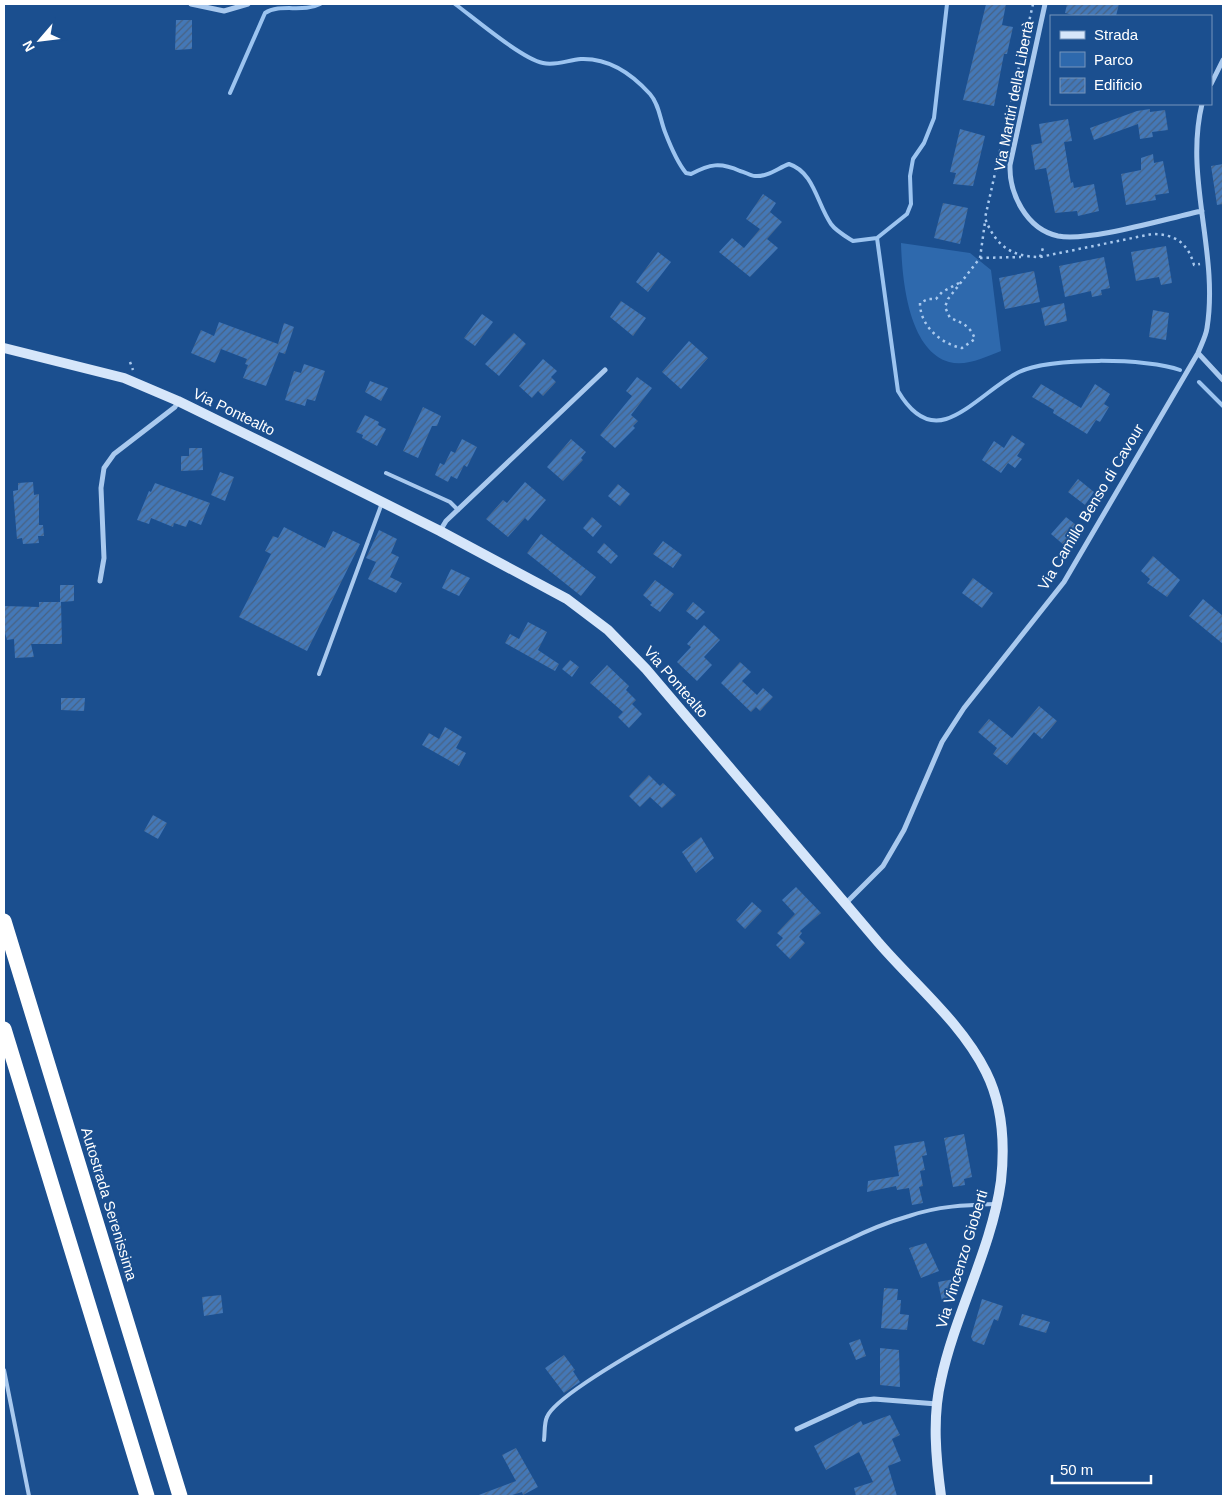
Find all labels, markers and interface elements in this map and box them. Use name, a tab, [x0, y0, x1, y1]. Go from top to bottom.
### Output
north arrow	[15, 15, 65, 65]
legend	[1050, 15, 1212, 105]
street label: Via Martiri della Libertà	[991, 18, 1037, 173]
text: Strada	[1094, 26, 1139, 43]
text: N	[19, 38, 38, 54]
text: Parco	[1094, 51, 1133, 68]
text: Edificio	[1094, 76, 1142, 93]
street label: Via Pontealto	[191, 384, 278, 439]
street label: Via Camillo Benso di Cavour	[1034, 421, 1147, 593]
street label: Via Pontealto	[641, 643, 712, 721]
street label: Autostrada Serenissima	[78, 1125, 141, 1283]
street label: Via Vincenzo Gioberti	[932, 1188, 991, 1330]
scale bar	[1052, 1452, 1151, 1484]
text: 50 m	[1060, 1461, 1093, 1478]

